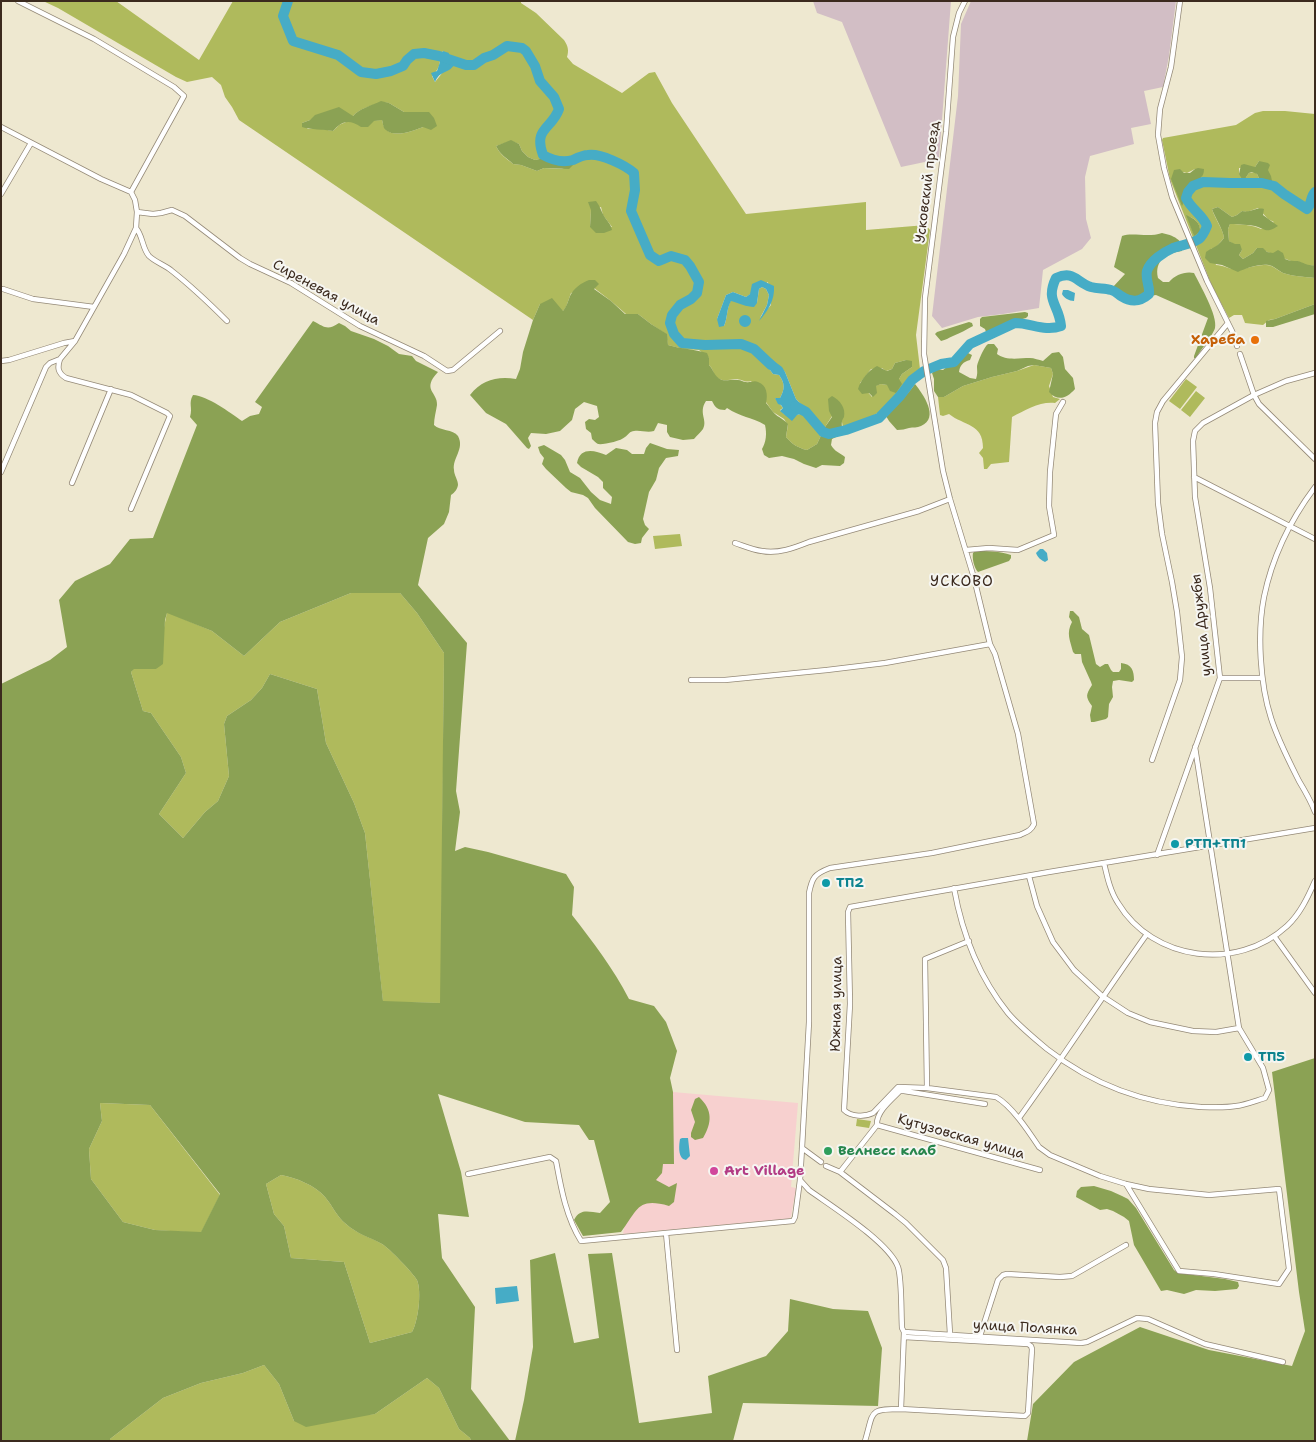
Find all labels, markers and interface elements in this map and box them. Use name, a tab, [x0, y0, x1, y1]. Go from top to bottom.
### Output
street label: Усковский проезд	[912, 120, 944, 244]
street label: Сиреневая улица	[269, 257, 383, 329]
place label: Хареба	[1191, 332, 1245, 348]
marker: Хареба	[1249, 334, 1261, 346]
district label: УСКОВО	[929, 573, 995, 591]
street label: улица Дружбы	[1188, 573, 1216, 677]
place label: РТП+ТП1	[1185, 836, 1246, 852]
marker: РТП+ТП1	[1169, 838, 1181, 850]
place label: ТП2	[836, 875, 864, 891]
marker: ТП2	[820, 877, 832, 889]
street label: Южная улица	[828, 956, 846, 1052]
place label: ТП5	[1258, 1049, 1285, 1065]
marker: ТП5	[1242, 1051, 1254, 1063]
street label: Кутузовская улица	[895, 1111, 1027, 1163]
place label: Велнесс клаб	[838, 1143, 936, 1159]
marker: Велнесс клаб	[822, 1145, 834, 1157]
place label: Art Village	[724, 1163, 804, 1179]
marker: Art Village	[708, 1165, 720, 1177]
street label: улица Полянка	[973, 1317, 1077, 1339]

